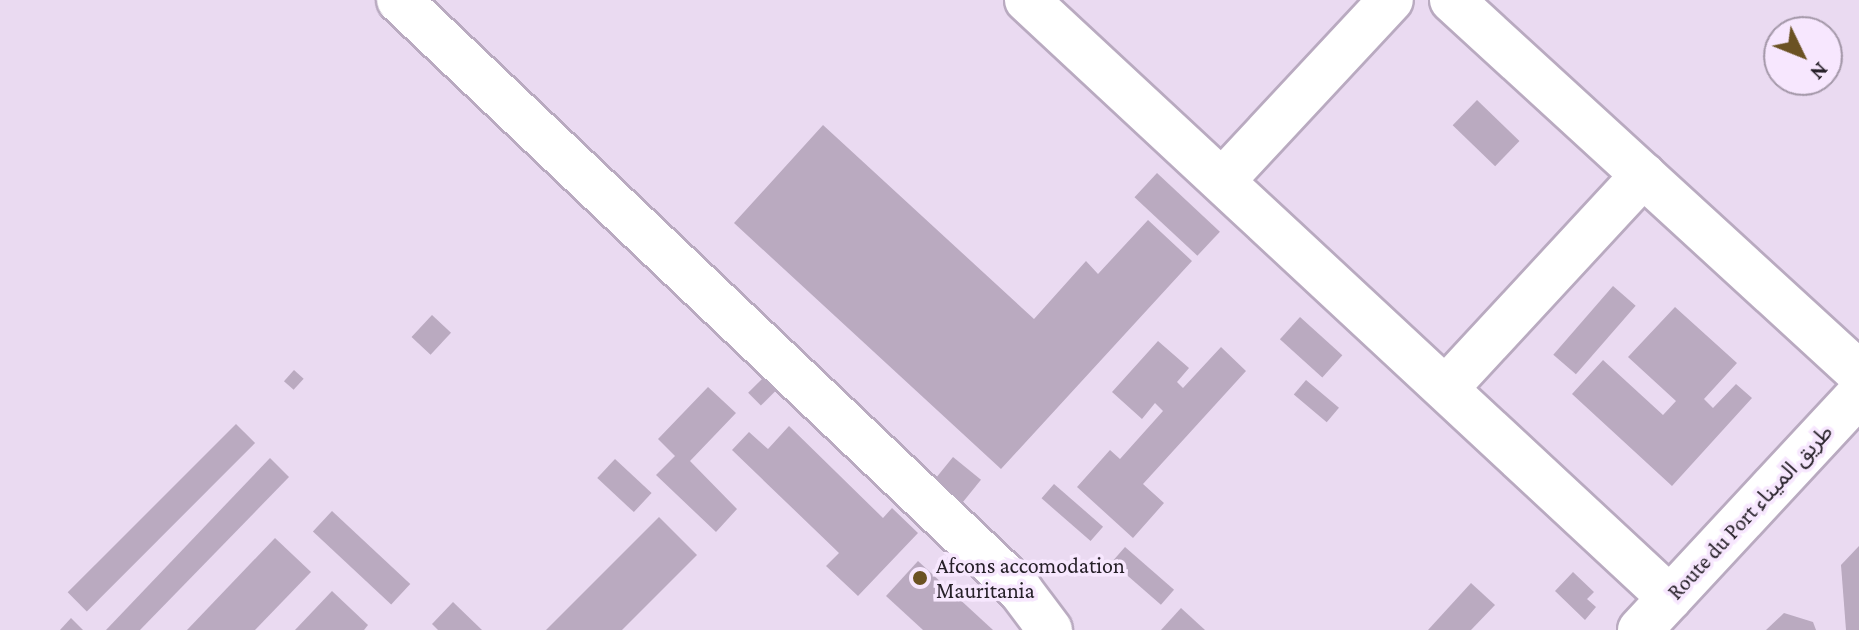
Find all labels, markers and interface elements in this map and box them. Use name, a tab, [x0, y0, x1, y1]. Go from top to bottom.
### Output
north arrow	[1763, 16, 1843, 96]
text: N	[1805, 57, 1834, 85]
street label: Route du Port طريق الميناء	[1662, 419, 1838, 605]
place label: Afcons accomodation Mauritania	[936, 552, 1125, 604]
marker: Afcons accomodation Mauritania	[911, 569, 929, 587]

